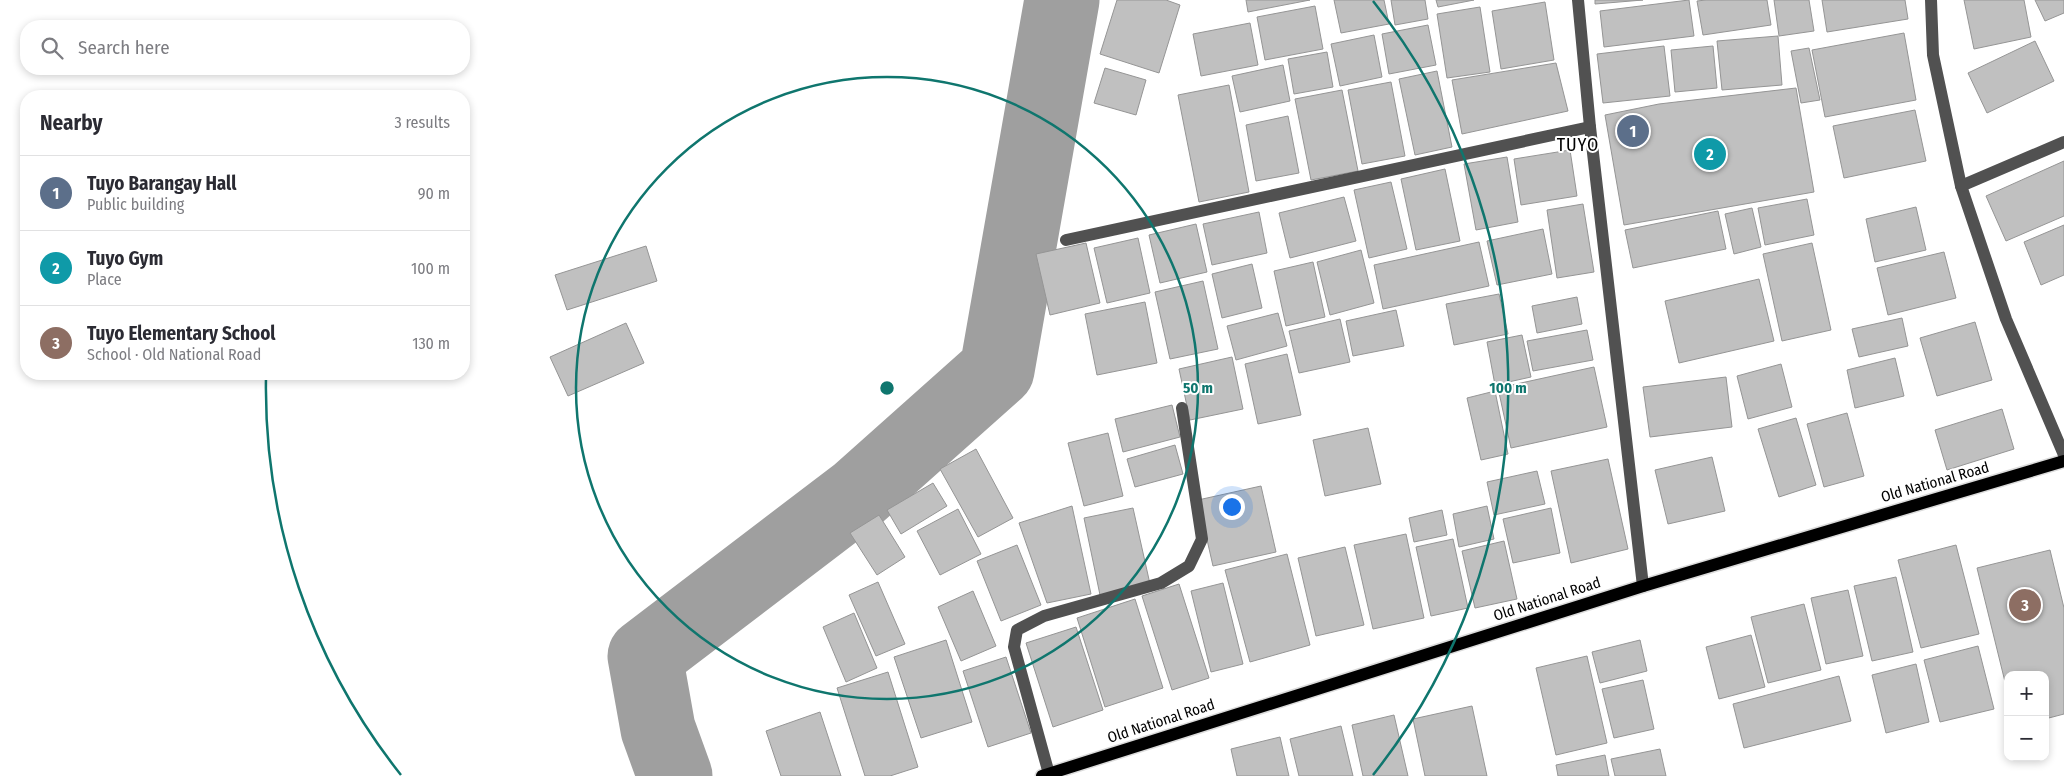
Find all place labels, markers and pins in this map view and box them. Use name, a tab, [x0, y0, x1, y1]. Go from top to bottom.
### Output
pin: 1	[1617, 112, 1649, 150]
pin: 2	[1694, 135, 1726, 173]
centre of rings	[878, 379, 896, 397]
pin: 3	[2009, 586, 2041, 624]

